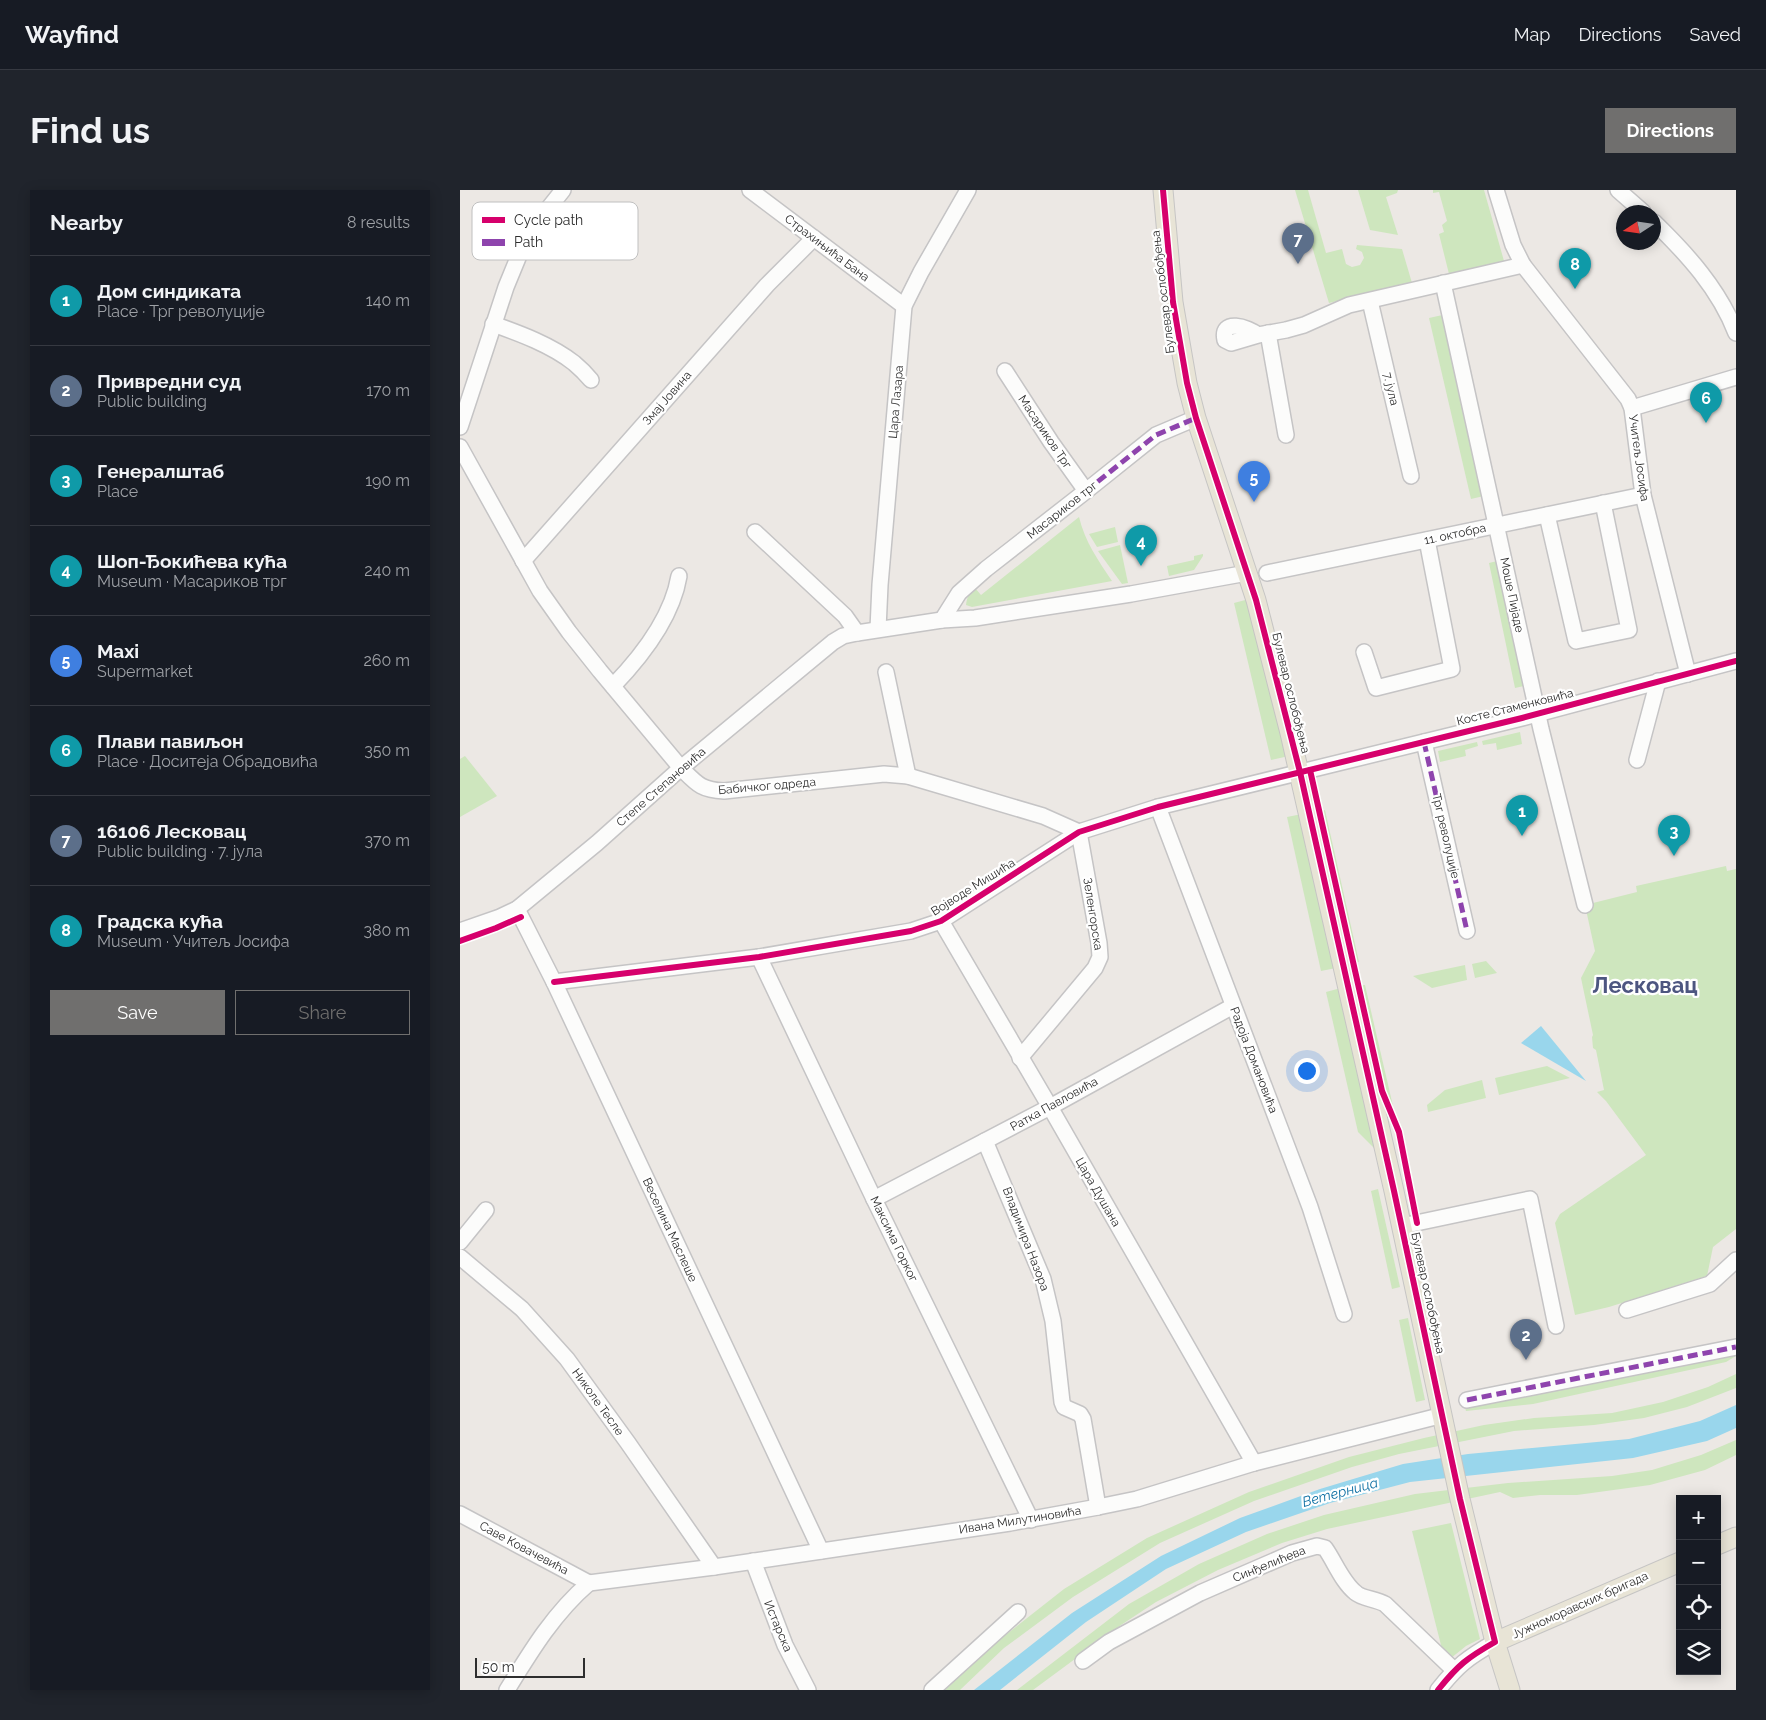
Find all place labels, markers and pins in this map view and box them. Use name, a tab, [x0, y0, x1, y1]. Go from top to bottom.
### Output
pin: 7	[1282, 223, 1314, 264]
pin: 8	[1559, 248, 1591, 289]
pin: 6	[1690, 382, 1722, 423]
pin: 5	[1238, 461, 1270, 502]
pin: 4	[1125, 525, 1157, 566]
pin: 1	[1506, 795, 1538, 836]
pin: 3	[1658, 815, 1690, 856]
pin: 2	[1510, 1319, 1542, 1360]

